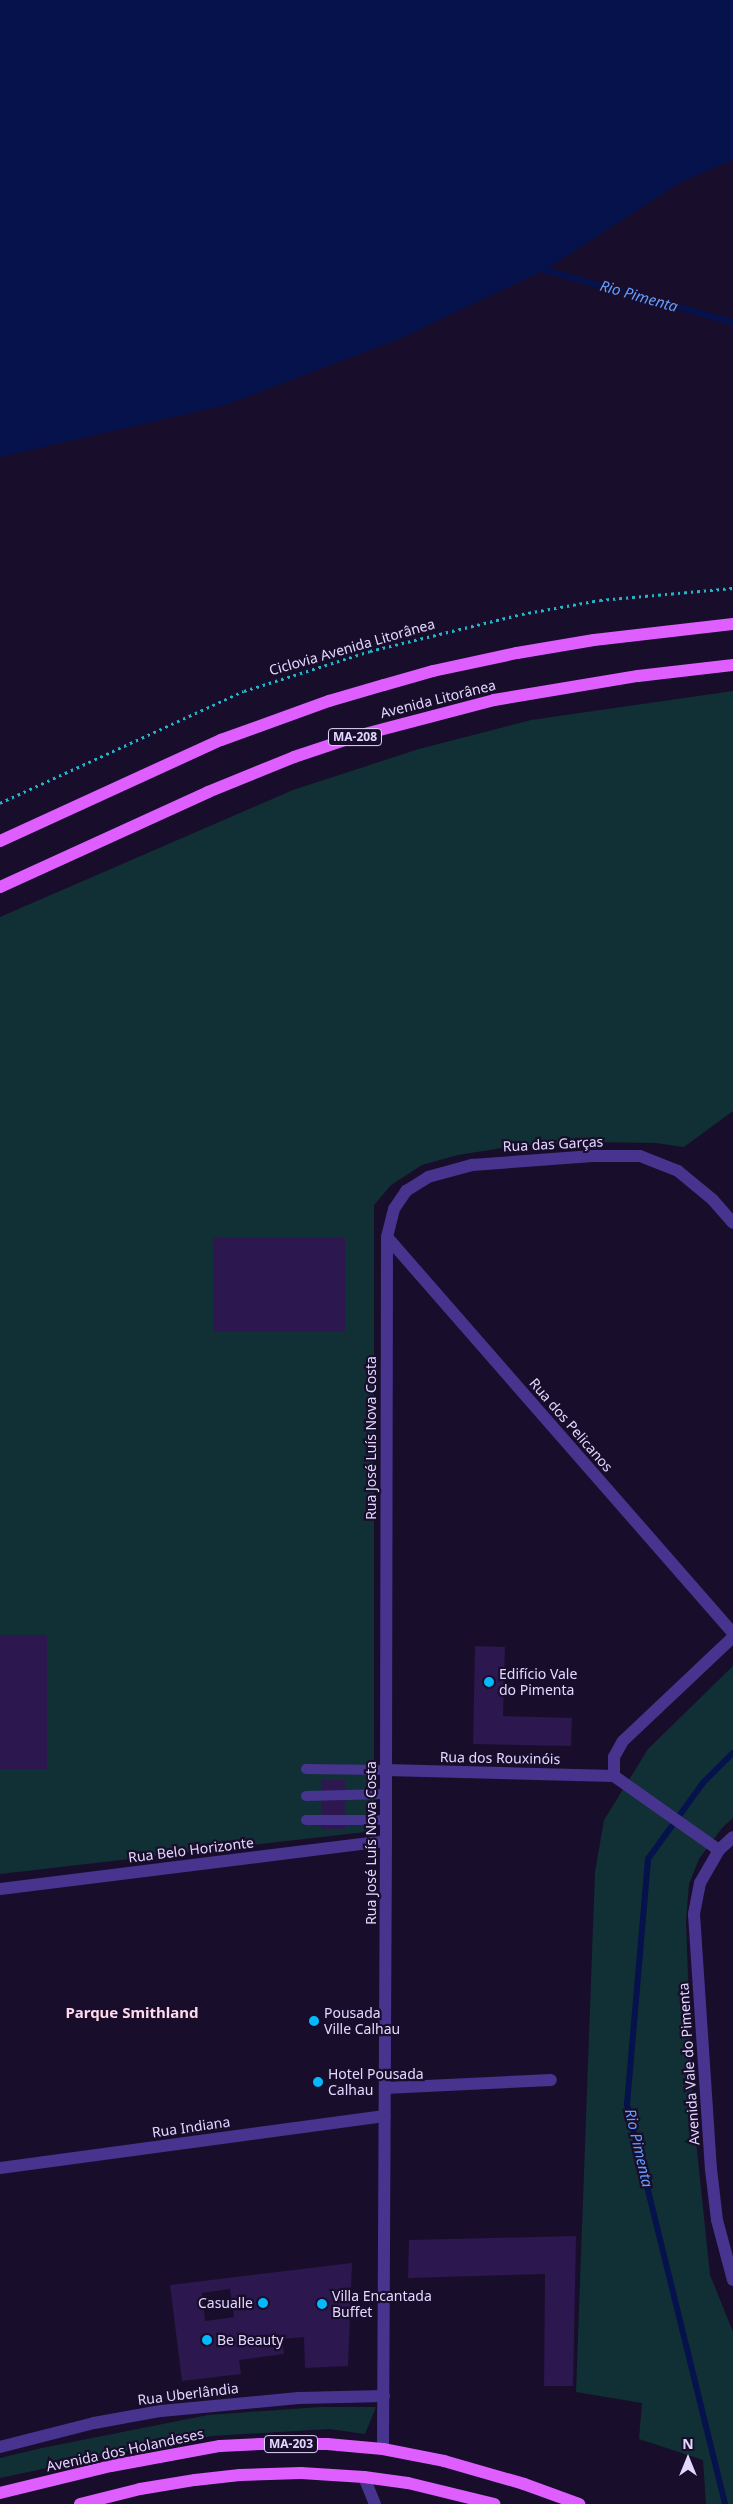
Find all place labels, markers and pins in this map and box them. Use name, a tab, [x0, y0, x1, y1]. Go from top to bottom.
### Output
place label: Edifício Vale do Pimenta	[499, 1666, 577, 1698]
marker: Edifício Vale do Pimenta	[483, 1676, 495, 1688]
place label: Pousada Ville Calhau	[324, 2005, 400, 2038]
marker: Pousada Ville Calhau	[308, 2015, 320, 2027]
place label: Hotel Pousada Calhau	[328, 2066, 424, 2098]
marker: Hotel Pousada Calhau	[312, 2076, 324, 2088]
place label: Villa Encantada Buffet	[332, 2288, 432, 2320]
place label: Casualle	[198, 2295, 253, 2311]
marker: Casualle	[257, 2297, 269, 2309]
marker: Villa Encantada Buffet	[316, 2298, 328, 2310]
place label: Be Beauty	[217, 2332, 283, 2348]
marker: Be Beauty	[201, 2334, 213, 2346]

